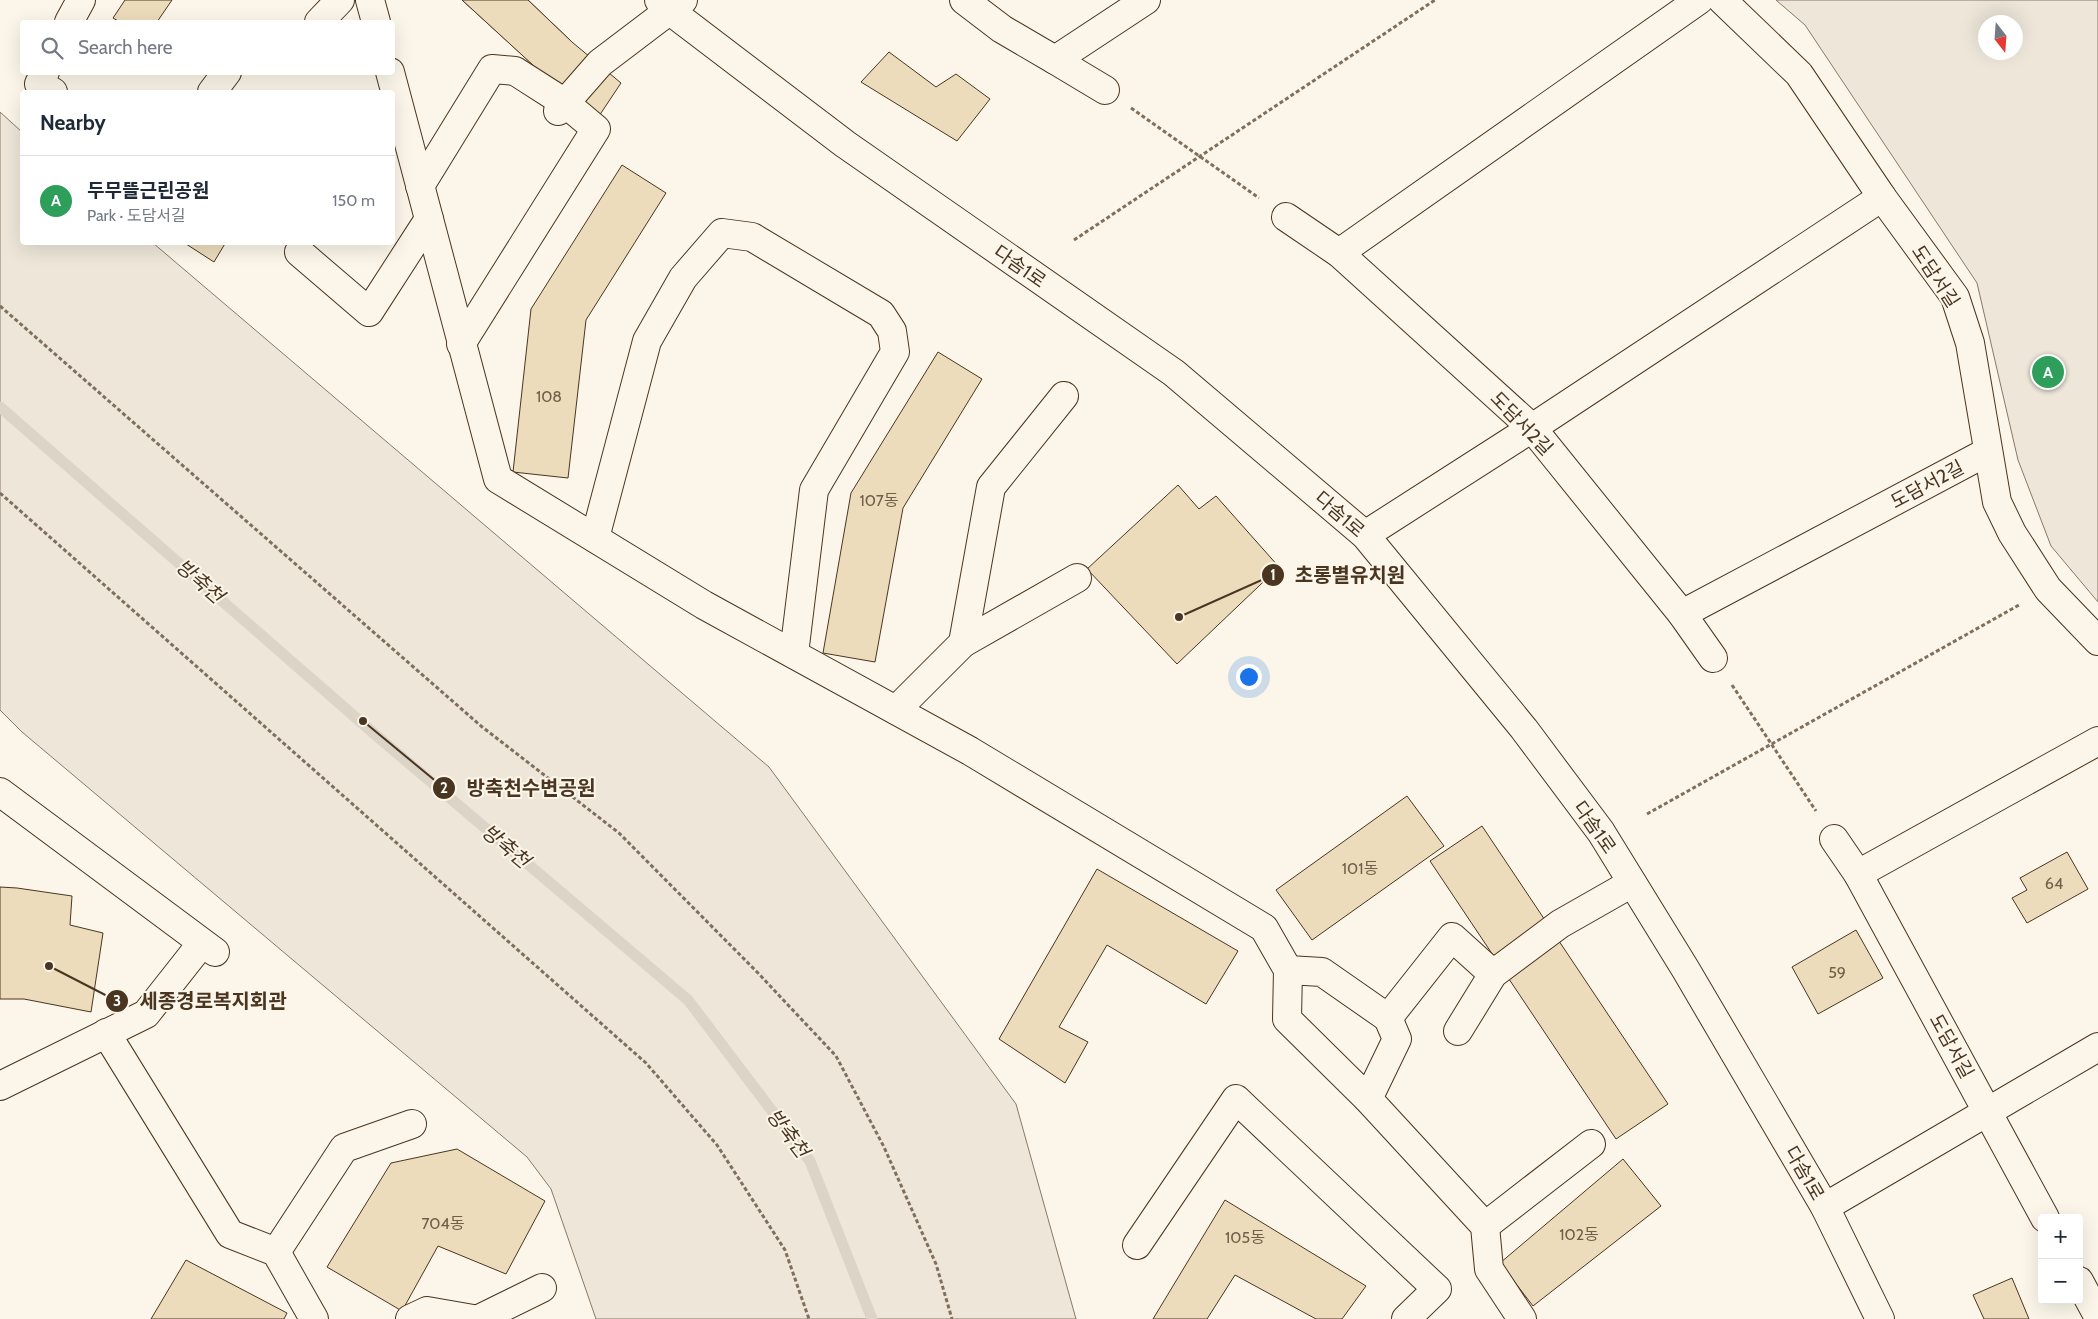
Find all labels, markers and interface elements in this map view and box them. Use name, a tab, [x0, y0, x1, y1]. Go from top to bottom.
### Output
north arrow	[1978, 15, 2023, 60]
search box	[20, 20, 395, 75]
icon: search	[38, 34, 66, 62]
text: Search here	[78, 36, 172, 59]
text: Nearby	[40, 110, 106, 135]
text: 두무뜰근린공원	[87, 179, 209, 202]
text: A	[51, 191, 61, 210]
text: 150 m	[332, 191, 375, 210]
text: Park · 도담서길	[87, 206, 186, 225]
street label: 다솜1로	[989, 240, 1050, 293]
street label: 도담서길	[1907, 241, 1964, 312]
pin: A	[2032, 353, 2064, 391]
house number: 108	[536, 387, 562, 406]
street label: 도담서2길	[1486, 387, 1558, 460]
street label: 도담서2길	[1887, 456, 1968, 513]
street label: 다솜1로	[1310, 486, 1369, 542]
house number: 107동	[860, 491, 899, 510]
water label: 방축천	[171, 554, 231, 610]
callout: 초롱별유치원	[1260, 557, 1415, 592]
text: 초롱별유치원	[1295, 563, 1405, 587]
text: 1	[1270, 566, 1276, 584]
your location	[1236, 664, 1262, 690]
callout: 방축천수변공원	[432, 771, 605, 806]
text: 방축천수변공원	[467, 776, 595, 800]
text: 2	[440, 779, 448, 797]
street label: 다솜1로	[1568, 797, 1621, 858]
water label: 방축천	[477, 819, 537, 875]
house number: 101동	[1342, 859, 1378, 878]
house number: 64	[2045, 874, 2063, 893]
house number: 59	[1828, 963, 1846, 982]
callout: 세종경로복지회관	[105, 984, 297, 1019]
text: 세종경로복지회관	[139, 989, 287, 1013]
text: 3	[113, 992, 121, 1010]
street label: 도담서길	[1925, 1010, 1979, 1082]
water label: 방축천	[762, 1104, 816, 1164]
street label: 다솜1로	[1780, 1142, 1829, 1204]
house number: 704동	[421, 1214, 465, 1233]
map controls	[2038, 1214, 2083, 1304]
button: +	[2038, 1214, 2083, 1259]
house number: 102동	[1559, 1225, 1599, 1244]
house number: 105동	[1225, 1228, 1265, 1247]
button: −	[2038, 1259, 2083, 1304]

